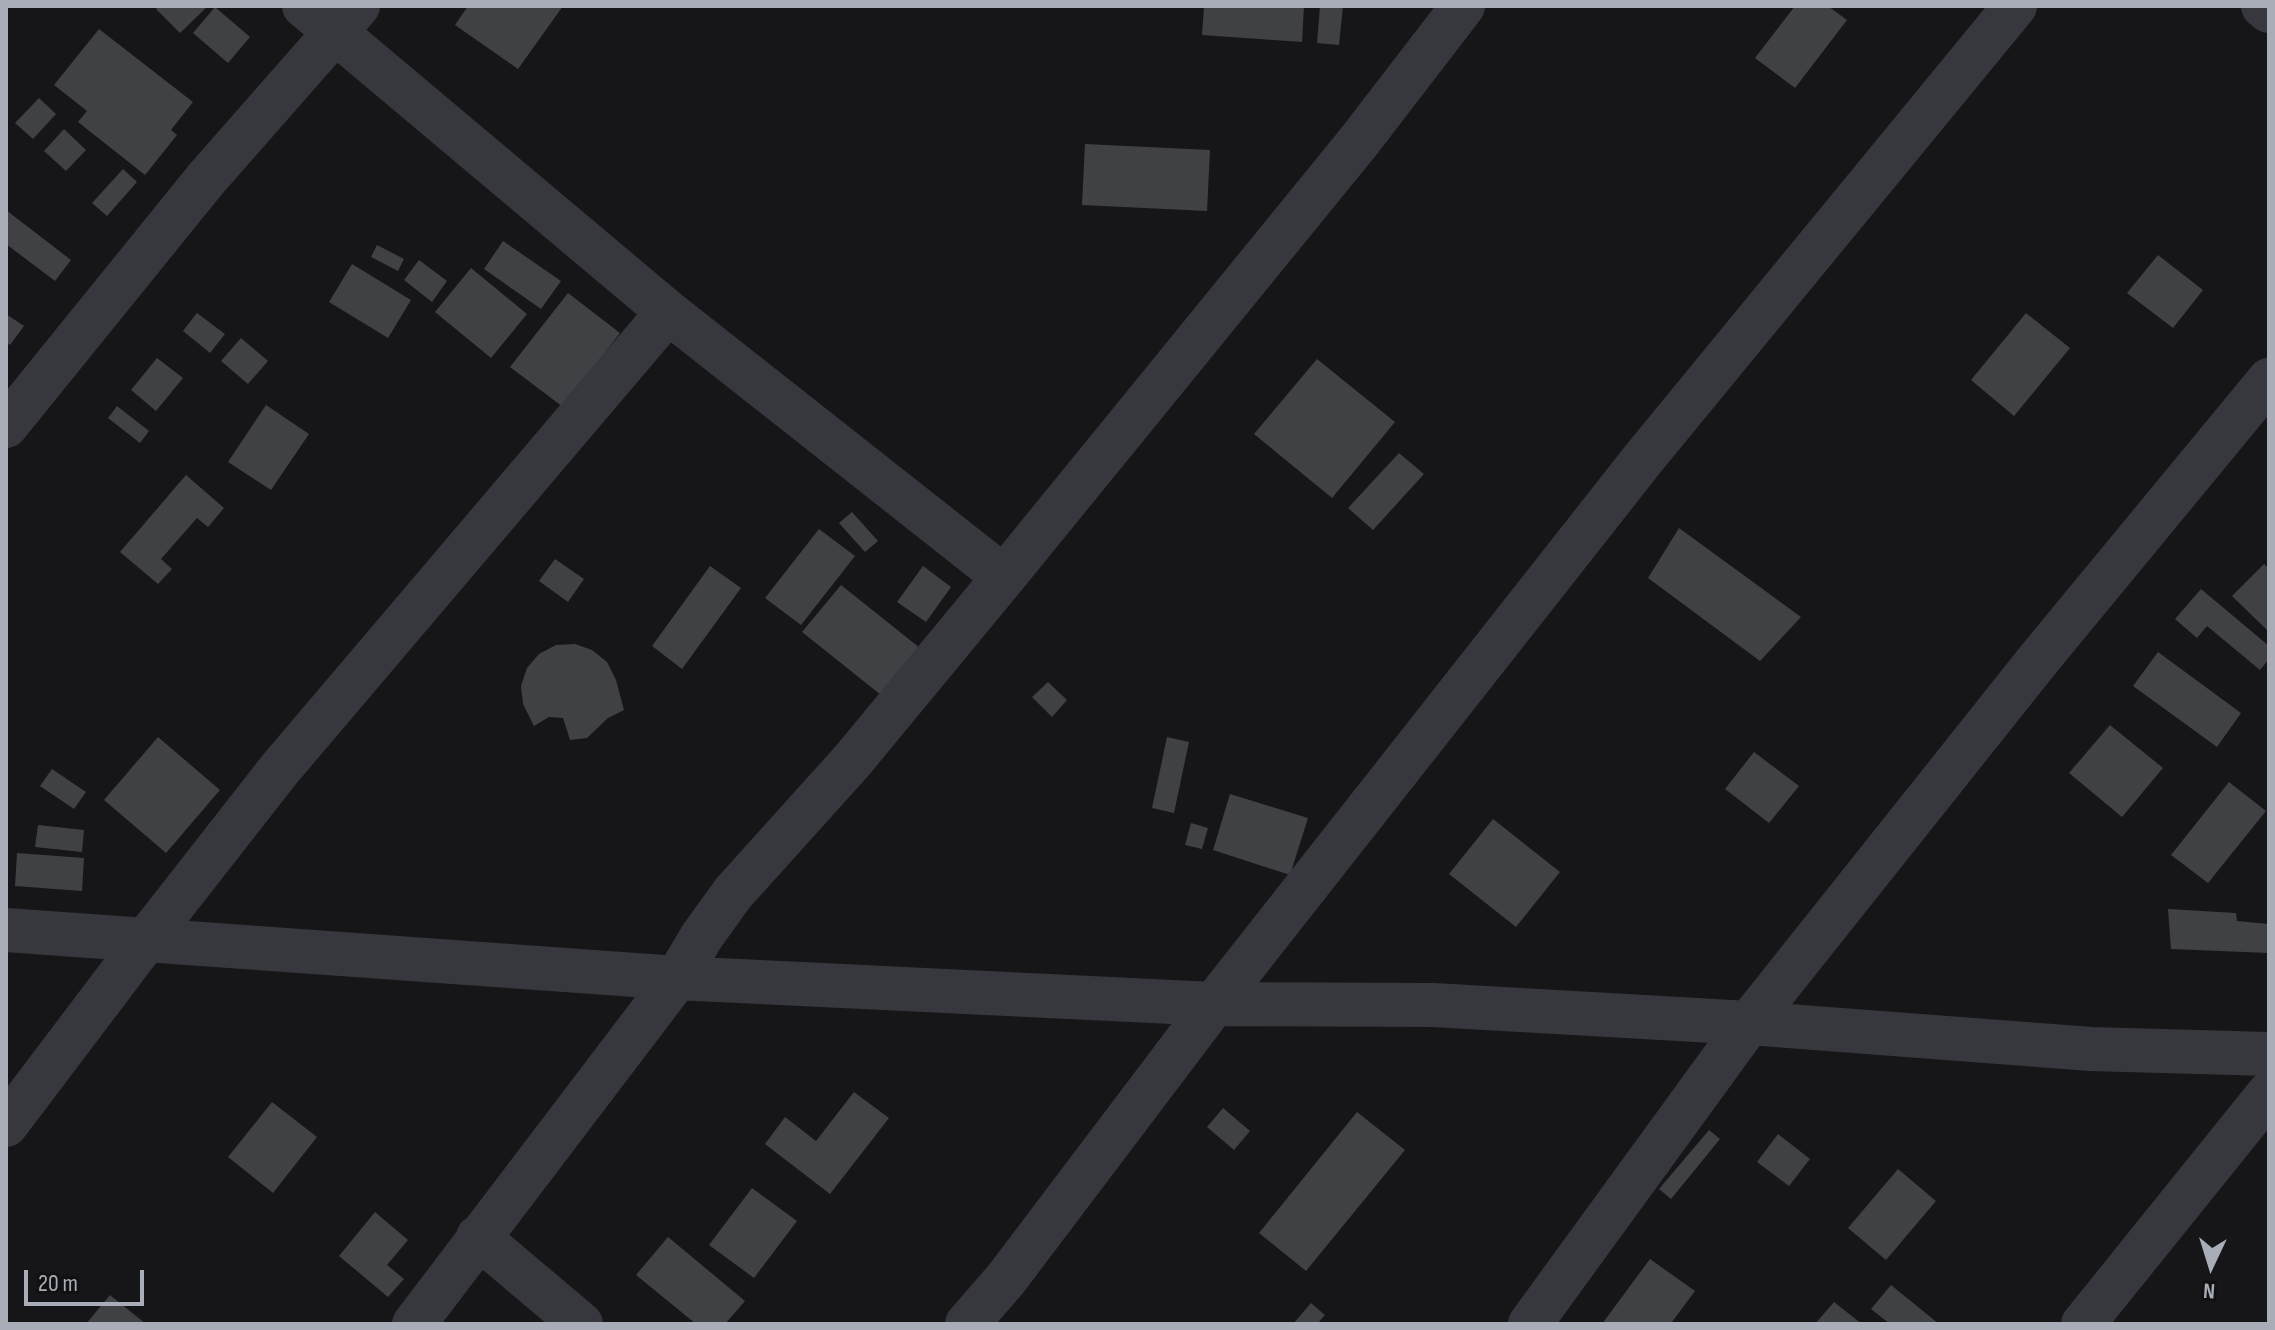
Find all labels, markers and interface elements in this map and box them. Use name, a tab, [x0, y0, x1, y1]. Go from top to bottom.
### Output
north arrow	[2171, 1226, 2251, 1306]
scale bar	[28, 1254, 148, 1304]
text: 20 m	[38, 1269, 78, 1298]
text: N	[2202, 1277, 2216, 1304]

